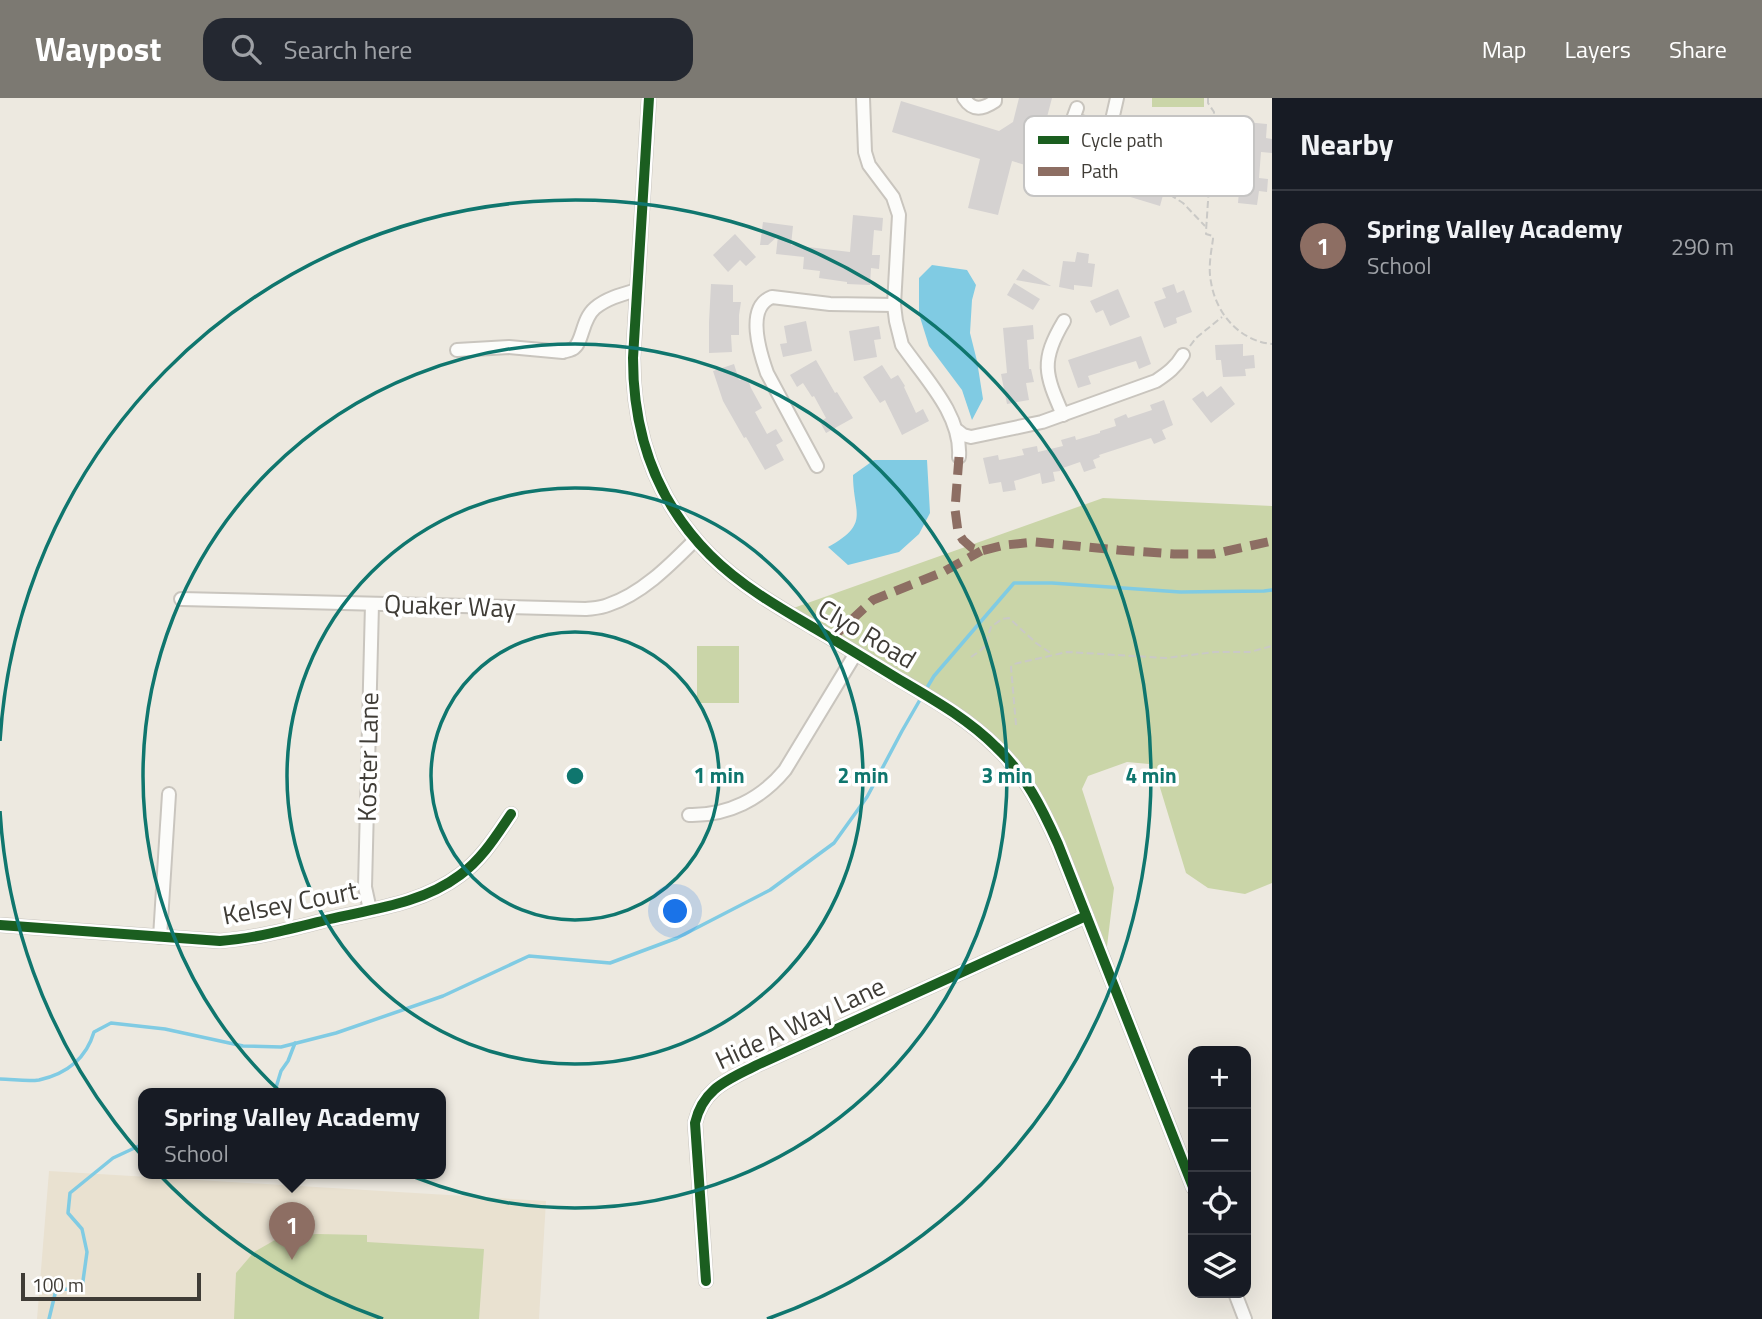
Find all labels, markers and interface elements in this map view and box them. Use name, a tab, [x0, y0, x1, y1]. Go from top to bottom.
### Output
search box	[203, 18, 693, 81]
text: Waypost	[35, 24, 161, 74]
icon: search	[227, 30, 265, 68]
text: Search here	[283, 30, 412, 69]
text: Map	[1482, 31, 1527, 67]
text: Layers	[1565, 31, 1631, 67]
text: Share	[1669, 31, 1727, 67]
legend	[1024, 116, 1254, 196]
text: Nearby	[1300, 121, 1393, 167]
text: Cycle path	[1081, 125, 1163, 154]
text: Path	[1081, 156, 1119, 185]
text: Spring Valley Academy	[1367, 209, 1622, 248]
text: 1	[1317, 229, 1329, 264]
text: 290 m	[1671, 229, 1734, 264]
text: School	[1367, 248, 1431, 283]
street label: Quaker Way	[383, 584, 517, 627]
street label: Clyo Road	[811, 589, 924, 678]
street label: Koster Lane	[347, 692, 388, 822]
text: 1 min	[693, 759, 745, 791]
text: 2 min	[837, 759, 889, 791]
text: 3 min	[981, 759, 1033, 791]
text: 4 min	[1125, 759, 1177, 791]
centre of rings	[563, 764, 587, 788]
street label: Kelsey Court	[219, 870, 361, 935]
your location	[658, 894, 692, 928]
street label: Hide A Way Lane	[708, 966, 891, 1079]
map controls	[1188, 1046, 1251, 1298]
button: +	[1188, 1046, 1251, 1109]
popup	[138, 1088, 446, 1179]
text: Spring Valley Academy	[164, 1097, 420, 1136]
button: −	[1188, 1109, 1251, 1172]
text: School	[164, 1136, 229, 1171]
button: locate	[1188, 1172, 1251, 1235]
pin: 1	[269, 1202, 315, 1260]
button: layers	[1188, 1235, 1251, 1298]
scale bar	[21, 1270, 201, 1302]
text: 100 m	[32, 1270, 84, 1299]

